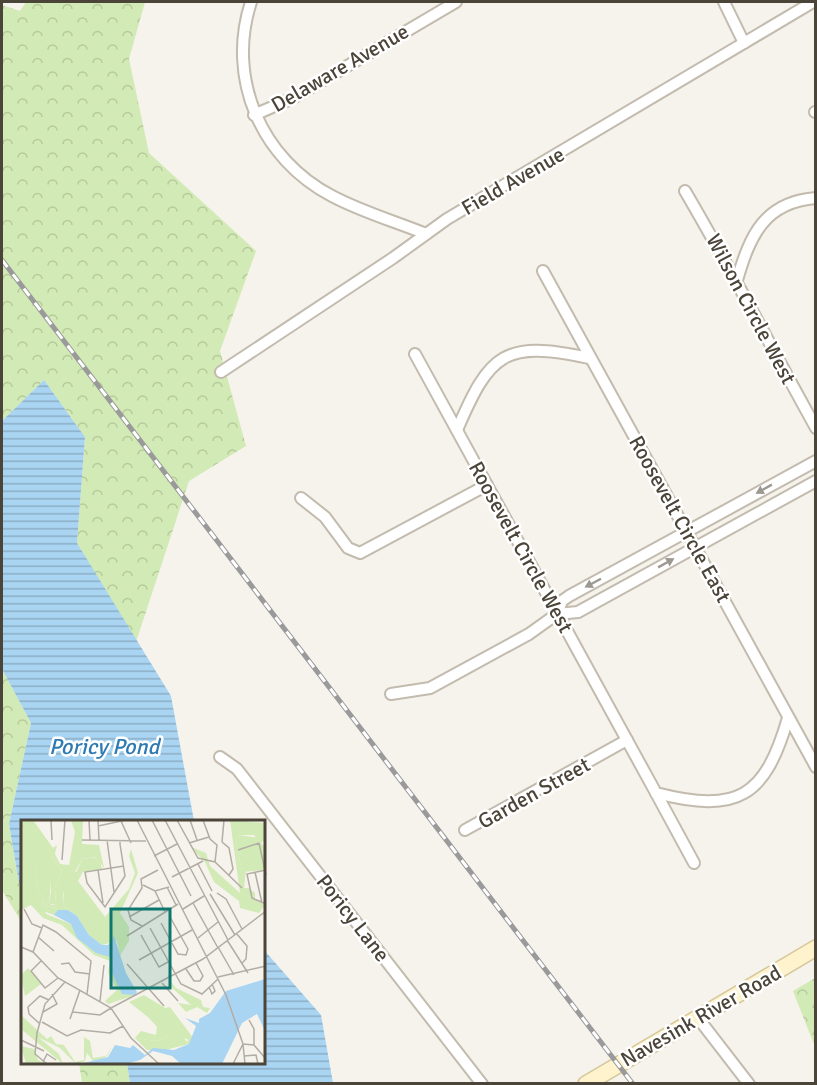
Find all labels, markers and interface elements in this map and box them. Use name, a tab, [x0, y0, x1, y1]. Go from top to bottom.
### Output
street label: Delaware Avenue	[267, 18, 413, 118]
street label: Field Avenue	[457, 141, 569, 221]
street label: Wilson Circle West	[700, 229, 802, 389]
street label: Roosevelt Circle East	[623, 431, 737, 607]
street label: Roosevelt Circle West	[463, 457, 579, 637]
one-way arrow	[755, 484, 772, 494]
one-way arrow	[658, 558, 675, 568]
one-way arrow	[584, 578, 601, 588]
water label: Poricy Pond	[49, 733, 161, 760]
street label: Garden Street	[473, 752, 595, 834]
inset map	[21, 820, 266, 1064]
street label: Poricy Lane	[311, 869, 395, 967]
street label: Navesink River Road	[616, 959, 786, 1073]

